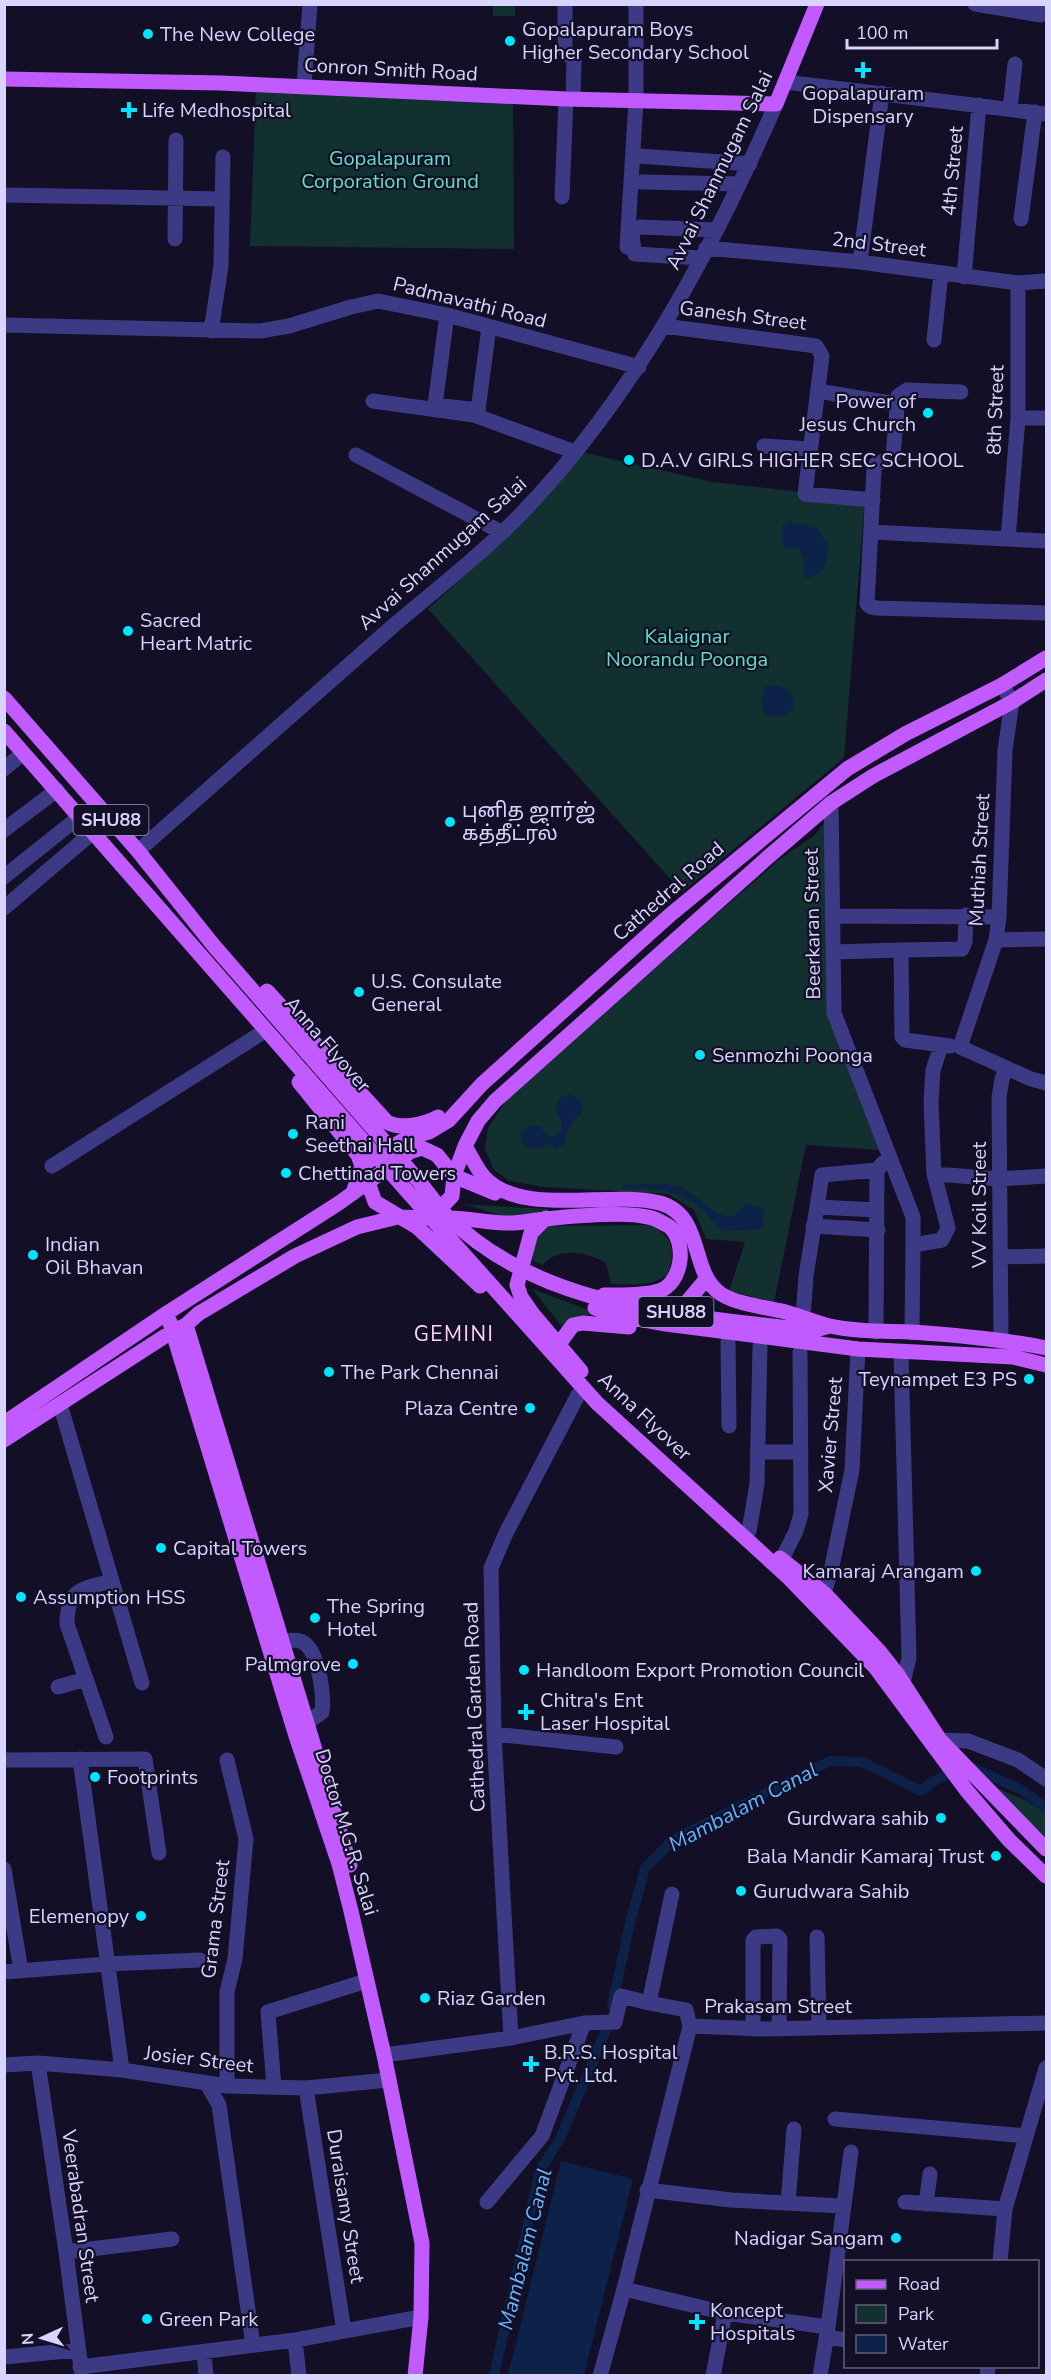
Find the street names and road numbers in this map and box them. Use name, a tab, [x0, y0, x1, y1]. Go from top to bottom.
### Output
street label: Conron Smith Road	[303, 51, 479, 88]
street label: Avvai Shanmugam Salai	[660, 66, 779, 274]
street label: 4th Street	[935, 124, 970, 217]
street label: 2nd Street	[830, 225, 929, 264]
street label: Padmavathi Road	[390, 270, 550, 335]
street label: Ganesh Street	[678, 294, 809, 337]
street label: 8th Street	[980, 364, 1011, 456]
street label: Avvai Shanmugam Salai	[352, 470, 532, 636]
street label: Muthiah Street	[963, 792, 997, 927]
road number: SHU88	[74, 805, 148, 835]
street label: Cathedral Road	[607, 835, 730, 947]
street label: Beerkaran Street	[798, 847, 827, 1000]
street label: Anna Flyover	[278, 991, 377, 1098]
street label: VV Koil Street	[966, 1141, 993, 1269]
road number: SHU88	[638, 1297, 714, 1327]
street label: Anna Flyover	[592, 1366, 697, 1467]
street label: Xavier Street	[812, 1375, 849, 1494]
street label: Cathedral Garden Road	[457, 1601, 492, 1813]
street label: Doctor M.G.R. Salai	[308, 1746, 385, 1919]
street label: Grama Street	[195, 1857, 236, 1980]
street label: Prakasam Street	[704, 1993, 853, 2020]
street label: Josier Street	[142, 2039, 256, 2080]
street label: Veerabadran Street	[55, 2127, 106, 2305]
street label: Duraisamy Street	[320, 2127, 371, 2286]

